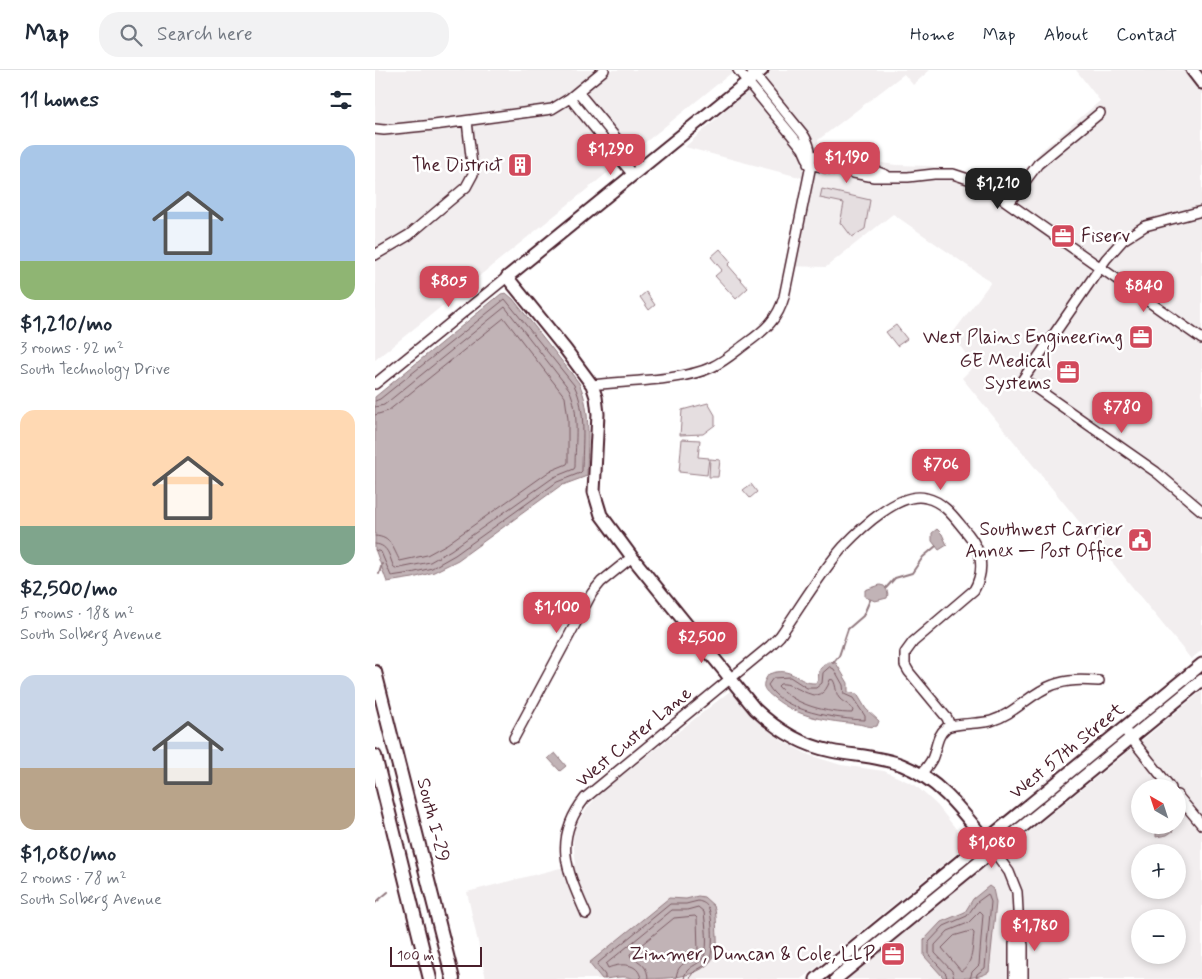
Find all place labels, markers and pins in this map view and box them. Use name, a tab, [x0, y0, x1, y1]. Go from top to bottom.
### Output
pin: $1,290	[570, 134, 652, 176]
pin: $1,190	[806, 142, 888, 184]
building icon: The District	[507, 152, 533, 178]
place label: The District	[412, 153, 503, 178]
pin: $1,210	[957, 168, 1039, 210]
office icon: Fiserv	[1050, 223, 1076, 249]
place label: Fiserv	[1081, 224, 1130, 249]
pin: $805	[419, 266, 479, 308]
pin: $840	[1114, 270, 1174, 313]
office icon: West Plains Engineering	[1128, 324, 1154, 350]
place label: West Plains Engineering	[923, 325, 1123, 352]
place label: GE Medical Systems	[960, 349, 1051, 396]
office icon: GE Medical Systems	[1055, 359, 1081, 385]
pin: $780	[1092, 392, 1152, 434]
pin: $706	[911, 448, 971, 491]
place label: Southwest Carrier Annex — Post Office	[965, 517, 1123, 564]
public building icon: Southwest Carrier Annex — Post Office	[1127, 527, 1153, 553]
pin: $1,100	[516, 592, 598, 634]
pin: $2,500	[661, 622, 743, 664]
pin: $1,080	[951, 826, 1033, 869]
pin: $1,780	[994, 910, 1076, 952]
office icon: Zimmer, Duncan & Cole, LLP	[880, 941, 906, 967]
place label: Zimmer, Duncan & Cole, LLP	[629, 942, 876, 967]

